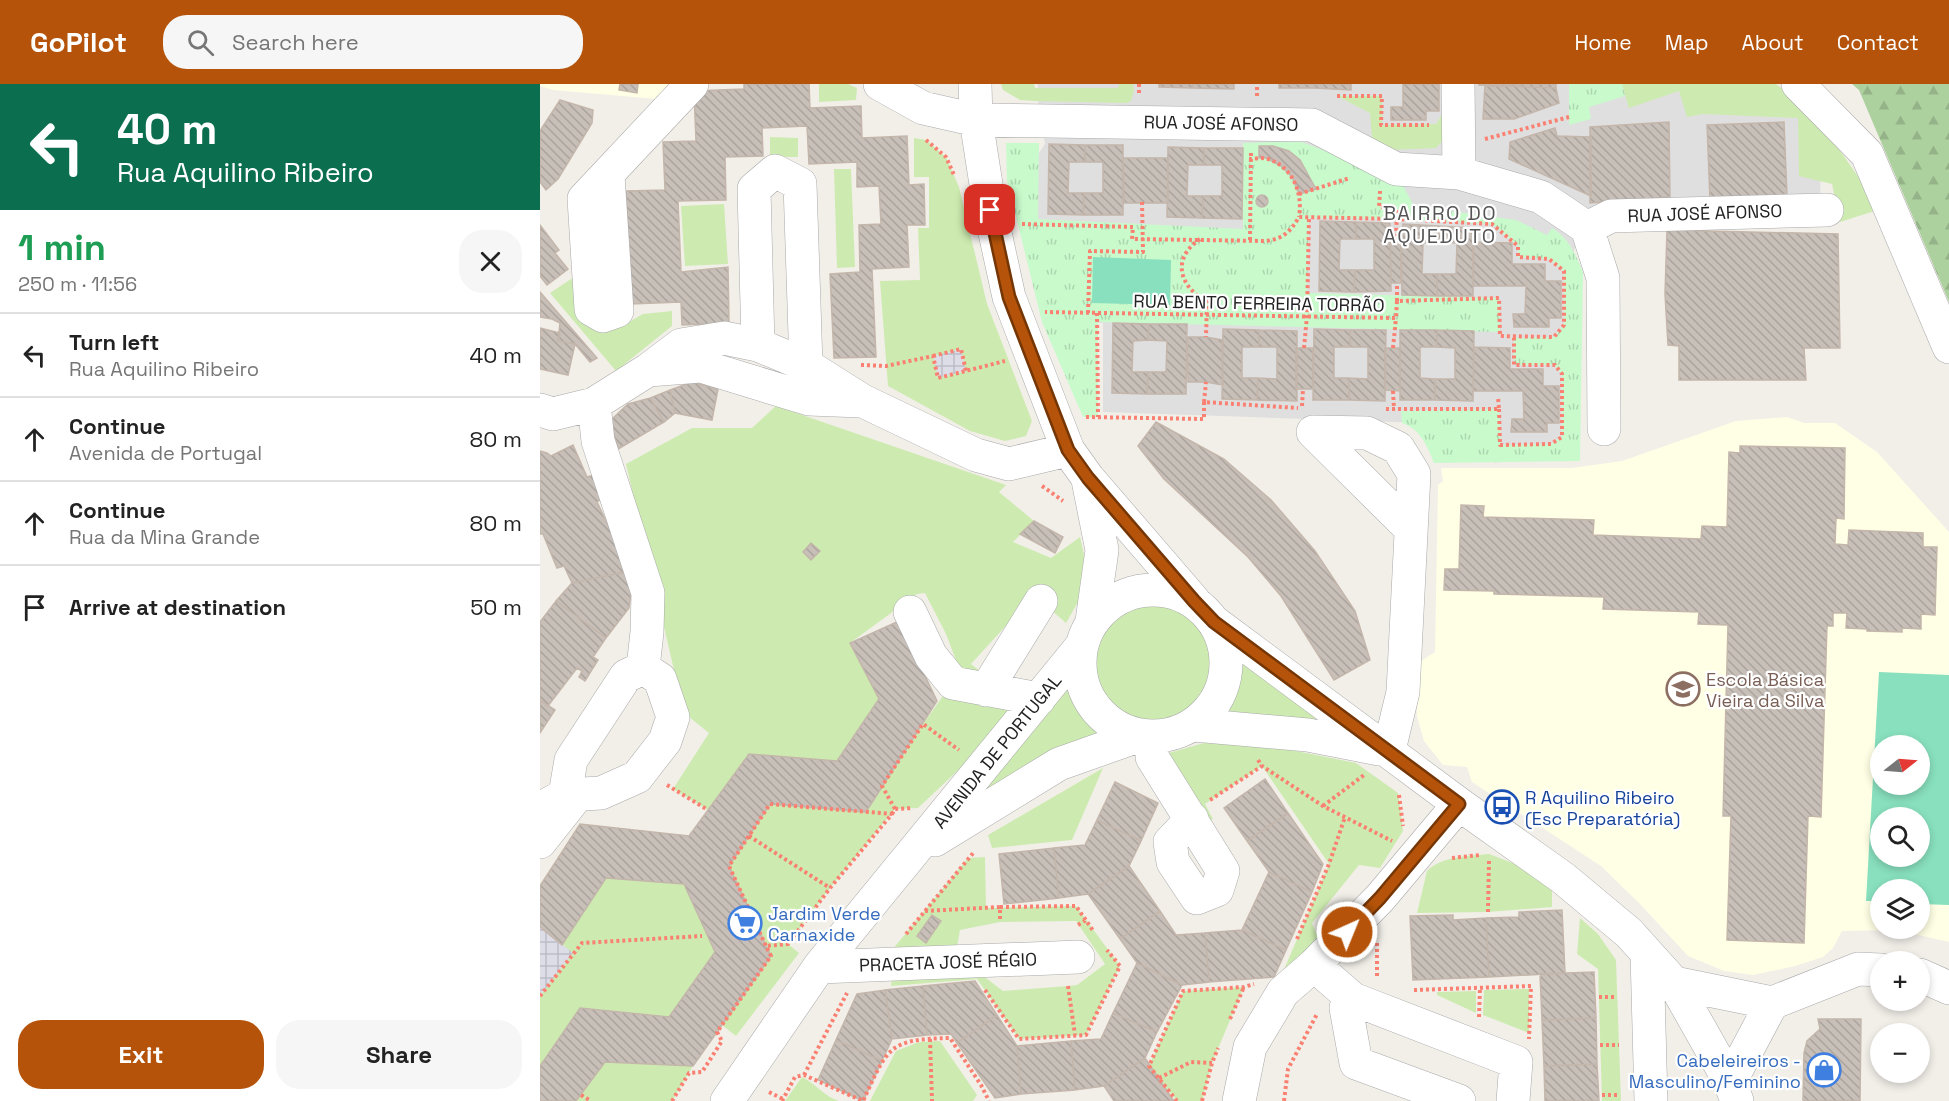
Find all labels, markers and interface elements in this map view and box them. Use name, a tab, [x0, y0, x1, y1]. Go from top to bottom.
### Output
search box	[163, 15, 583, 69]
text: GoPilot	[30, 24, 127, 60]
icon: search	[184, 26, 217, 59]
text: Search here	[232, 28, 359, 56]
text: Home	[1574, 29, 1632, 56]
text: Map	[1665, 29, 1709, 56]
text: About	[1742, 29, 1804, 56]
text: Contact	[1837, 29, 1919, 56]
text: 40 m	[117, 103, 217, 156]
icon: left	[18, 108, 96, 186]
street label: RUA JOSÉ AFONSO	[1143, 110, 1299, 136]
text: Rua Aquilino Ribeiro	[117, 155, 374, 190]
pin	[964, 184, 1015, 235]
icon: arrive	[973, 193, 1006, 226]
street label: RUA JOSÉ AFONSO	[1627, 199, 1783, 227]
district label: BAIRRO DO AQUEDUTO	[1383, 200, 1497, 249]
text: 1 min	[18, 225, 106, 271]
button: close	[459, 230, 522, 293]
text: 250 m · 11:56	[18, 271, 137, 297]
street label: RUA BENTO FERREIRA TORRÃO	[1133, 289, 1385, 317]
text: Turn left	[69, 328, 159, 356]
icon: left	[18, 339, 51, 372]
text: 40 m	[470, 341, 522, 369]
text: Rua Aquilino Ribeiro	[69, 356, 259, 382]
text: Continue	[69, 412, 165, 440]
icon: ahead	[18, 423, 51, 456]
text: 80 m	[470, 425, 522, 453]
text: Avenida de Portugal	[69, 440, 262, 466]
text: Continue	[69, 496, 165, 524]
icon: ahead	[18, 507, 51, 540]
text: 80 m	[470, 509, 522, 537]
text: Rua da Mina Grande	[69, 524, 260, 550]
icon: arrive	[18, 591, 51, 624]
text: Arrive at destination	[69, 593, 286, 621]
text: 50 m	[470, 593, 522, 621]
place label: Escola Básica Vieira da Silva	[1706, 668, 1824, 712]
street label: AVENIDA DE PORTUGAL	[928, 669, 1066, 833]
school or university icon: Escola Básica Vieira da Silva	[1665, 671, 1701, 707]
north arrow	[1870, 735, 1930, 795]
map controls	[1870, 735, 1930, 1083]
place label: R Aquilino Ribeiro (Esc Preparatória)	[1525, 786, 1680, 830]
bus stop icon: R Aquilino Ribeiro (Esc Preparatória)	[1484, 789, 1520, 825]
button: search	[1870, 807, 1930, 867]
button: layers	[1870, 879, 1930, 939]
position arrow	[1315, 900, 1379, 964]
place label: Jardim Verde Carnaxide	[768, 902, 881, 946]
supermarket icon: Jardim Verde Carnaxide	[727, 905, 763, 941]
street label: PRACETA JOSÉ RÉGIO	[859, 947, 1037, 977]
button: +	[1870, 951, 1930, 1011]
button: Exit	[18, 1020, 264, 1089]
button: Share	[276, 1020, 522, 1089]
button: −	[1870, 1023, 1930, 1083]
place label: Cabeleireiros - Masculino/Feminino	[1629, 1049, 1801, 1093]
shop icon: Cabeleireiros - Masculino/Feminino	[1806, 1052, 1842, 1088]

